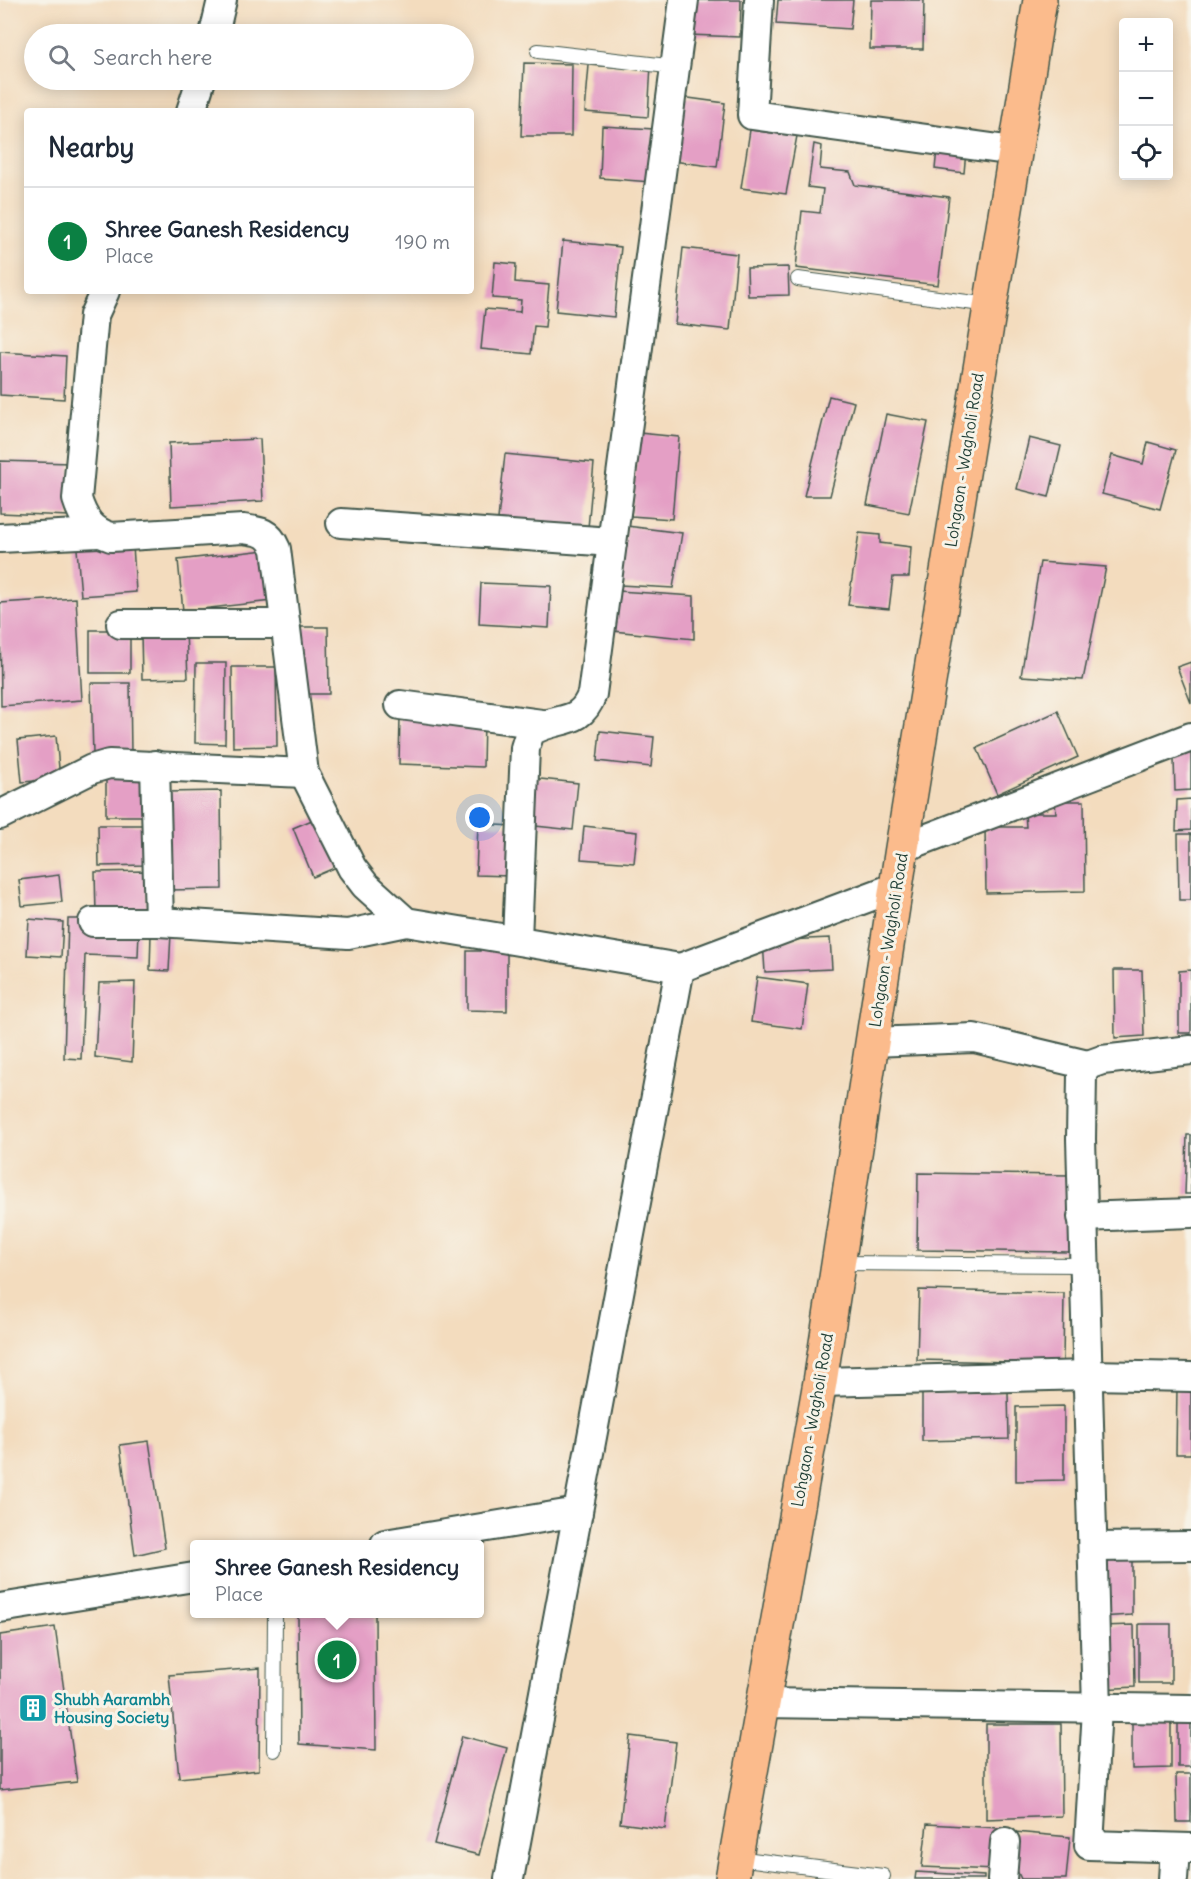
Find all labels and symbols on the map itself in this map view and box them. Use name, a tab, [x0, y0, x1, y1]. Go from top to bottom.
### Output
street label: Lohgaon - Wagholi Road	[940, 371, 988, 549]
your location	[465, 803, 494, 832]
street label: Lohgaon - Wagholi Road	[864, 851, 912, 1029]
street label: Lohgaon - Wagholi Road	[787, 1332, 837, 1508]
pin: 1	[318, 1638, 356, 1682]
place label: Shubh Aarambh Housing Society	[54, 1689, 170, 1728]
building icon: Shubh Aarambh Housing Society	[17, 1692, 49, 1724]

